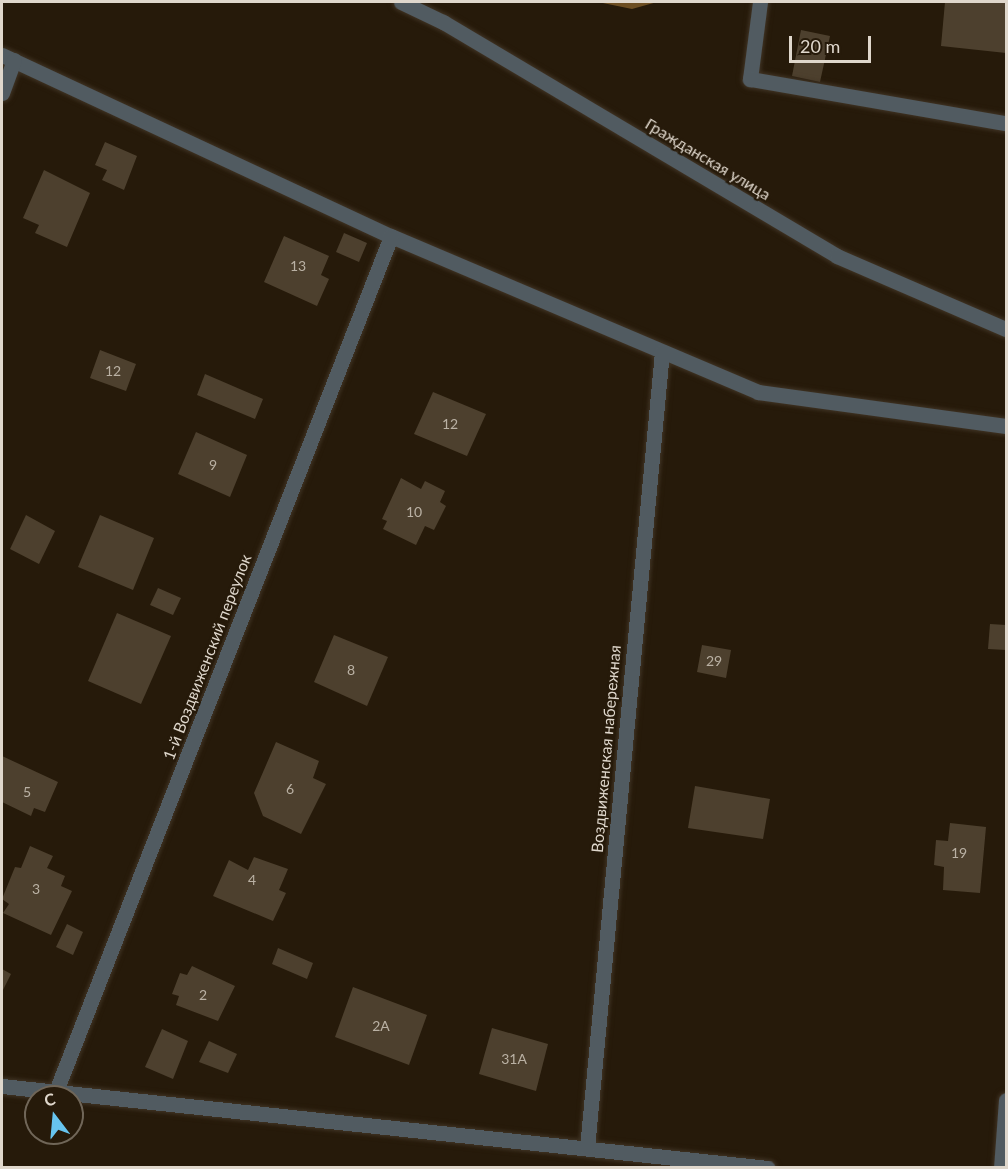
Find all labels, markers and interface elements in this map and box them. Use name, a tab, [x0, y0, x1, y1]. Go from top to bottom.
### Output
scale bar	[792, 24, 874, 62]
text: 20 m	[800, 35, 840, 57]
street label: Гражданская улица	[642, 114, 774, 204]
house number: 13	[290, 258, 306, 274]
house number: 12	[105, 363, 121, 379]
house number: 12	[442, 416, 458, 432]
house number: 9	[209, 457, 217, 473]
house number: 10	[406, 504, 422, 520]
street label: 1-й Воздвиженский переулок	[159, 551, 255, 763]
street label: Воздвиженская набережная	[587, 644, 625, 854]
house number: 29	[706, 653, 722, 669]
house number: 8	[347, 662, 355, 678]
house number: 6	[286, 781, 294, 797]
house number: 5	[23, 784, 31, 800]
house number: 19	[951, 845, 967, 861]
house number: 4	[248, 872, 256, 888]
house number: 3	[32, 881, 40, 897]
house number: 2	[199, 987, 207, 1003]
house number: 2А	[372, 1018, 390, 1034]
house number: 31А	[501, 1051, 527, 1067]
north arrow	[24, 1085, 84, 1145]
text: С	[42, 1089, 57, 1110]

